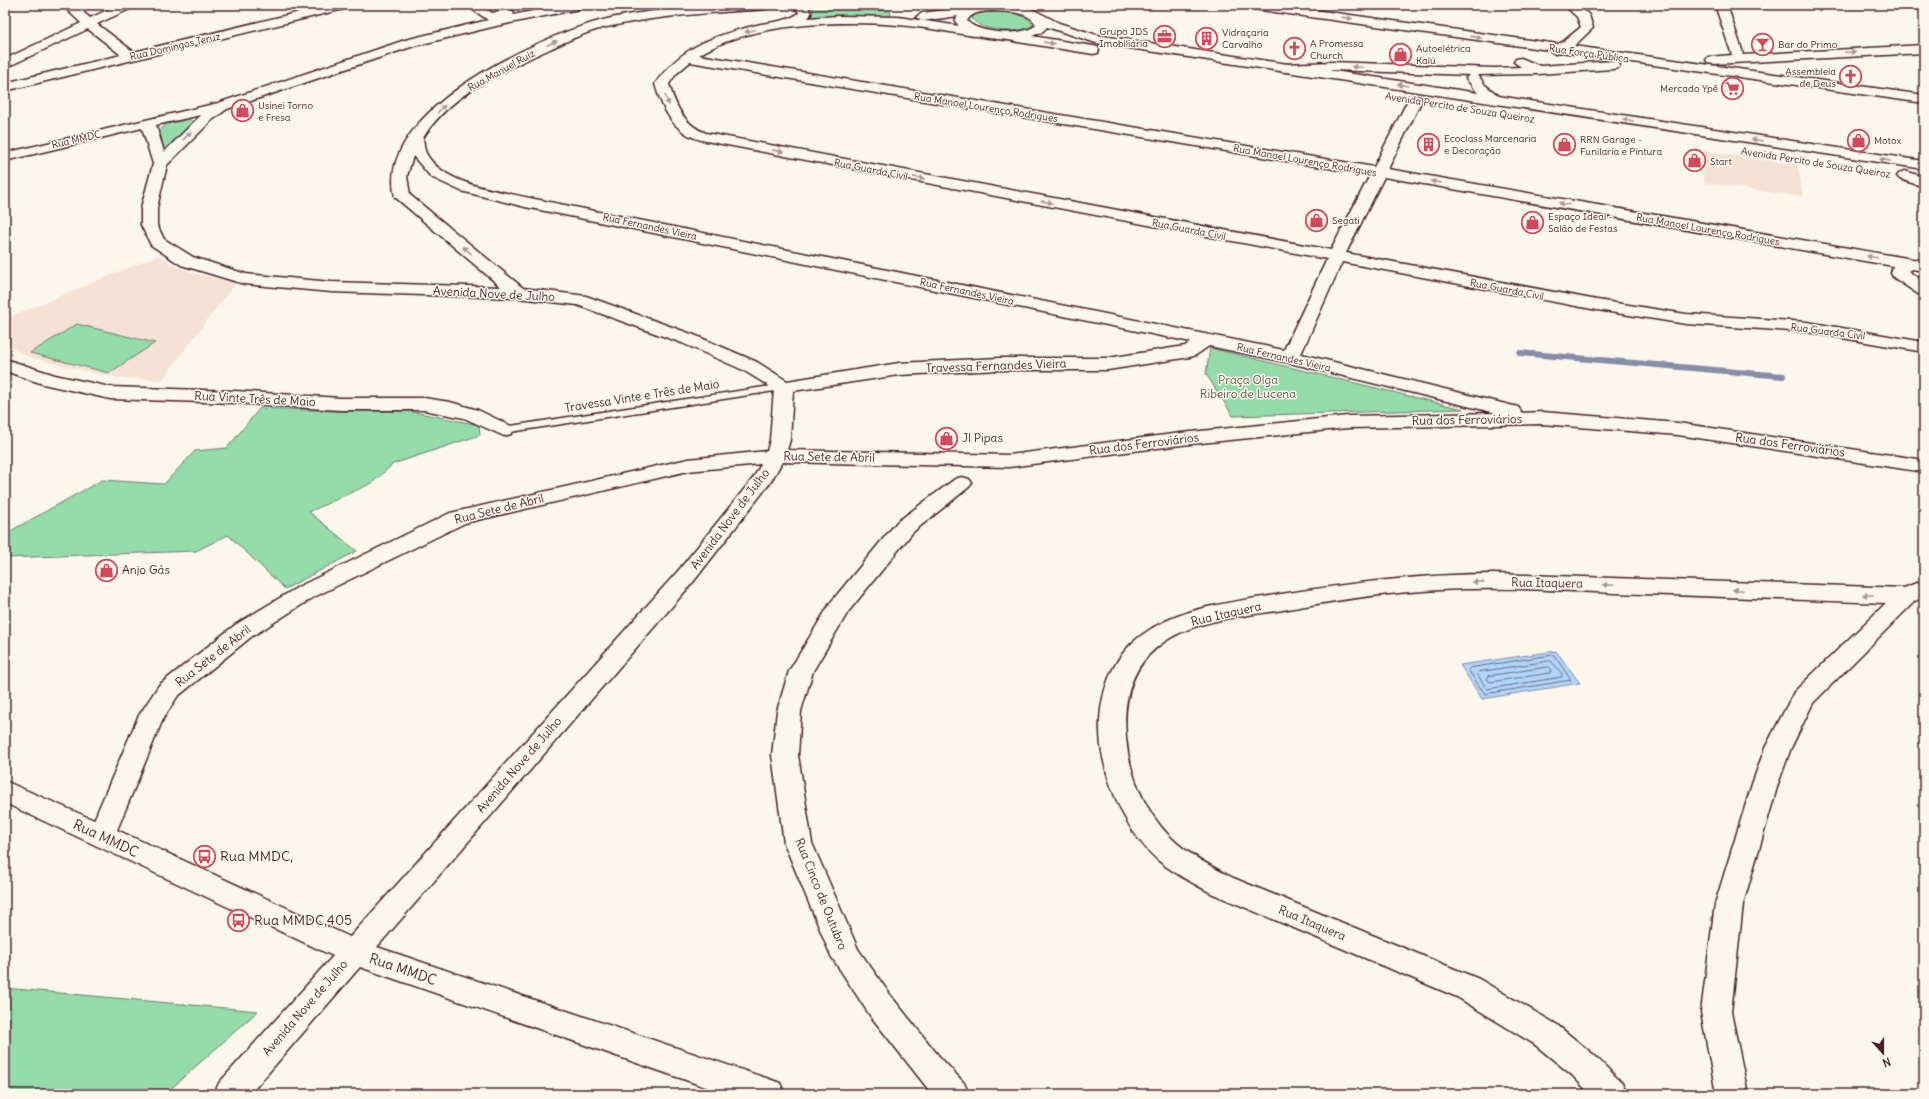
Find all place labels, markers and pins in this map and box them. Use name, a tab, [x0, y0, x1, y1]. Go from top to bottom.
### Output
office icon: Grupo JDS Imobiliária	[1151, 24, 1177, 50]
place label: Grupo JDS Imobiliária	[1099, 25, 1148, 50]
building icon: Vidraçaria Carvalho	[1193, 25, 1219, 51]
place label: Vidraçaria Carvalho	[1222, 26, 1269, 51]
bar icon: Bar do Primo	[1750, 31, 1776, 57]
church icon: A Promessa Church	[1281, 36, 1307, 62]
place label: A Promessa Church	[1310, 37, 1364, 62]
place label: Bar do Primo	[1778, 38, 1838, 51]
shop icon: Autoelétrica Kalú	[1388, 41, 1414, 67]
place label: Autoelétrica Kalú	[1416, 42, 1471, 67]
church icon: Assembleia de Deus	[1838, 64, 1864, 90]
place label: Assembleia de Deus	[1785, 65, 1836, 90]
supermarket icon: Mercado Ypê	[1720, 75, 1746, 101]
place label: Mercado Ypê	[1660, 82, 1718, 95]
shop icon: Usinei Torno e Fresa	[229, 98, 255, 124]
place label: Usinei Torno e Fresa	[258, 99, 313, 124]
shop icon: Motox	[1846, 127, 1872, 153]
building icon: Ecoclass Marcenaria e Decoração	[1415, 131, 1441, 157]
place label: Ecoclass Marcenaria e Decoração	[1444, 132, 1537, 157]
shop icon: RRN Garage - Funilaria e Pintura	[1551, 132, 1577, 158]
place label: RRN Garage - Funilaria e Pintura	[1580, 133, 1662, 158]
place label: Motox	[1874, 134, 1901, 147]
shop icon: Start	[1681, 148, 1707, 174]
place label: Start	[1710, 155, 1733, 168]
shop icon: Segati	[1304, 207, 1330, 233]
shop icon: Espaço Ideal - Salão de Festas	[1520, 209, 1546, 235]
place label: Espaço Ideal - Salão de Festas	[1548, 210, 1618, 235]
place label: Segati	[1332, 214, 1360, 227]
shop icon: Jl Pipas	[933, 425, 959, 451]
place label: Jl Pipas	[962, 430, 1003, 445]
shop icon: Anjo Gás	[93, 557, 119, 583]
place label: Anjo Gás	[122, 562, 170, 577]
bus stop icon: Rua MMDC,	[191, 843, 217, 869]
place label: Rua MMDC,	[220, 847, 293, 865]
bus stop icon: Rua MMDC,405	[225, 907, 251, 933]
place label: Rua MMDC,405	[254, 911, 352, 929]

